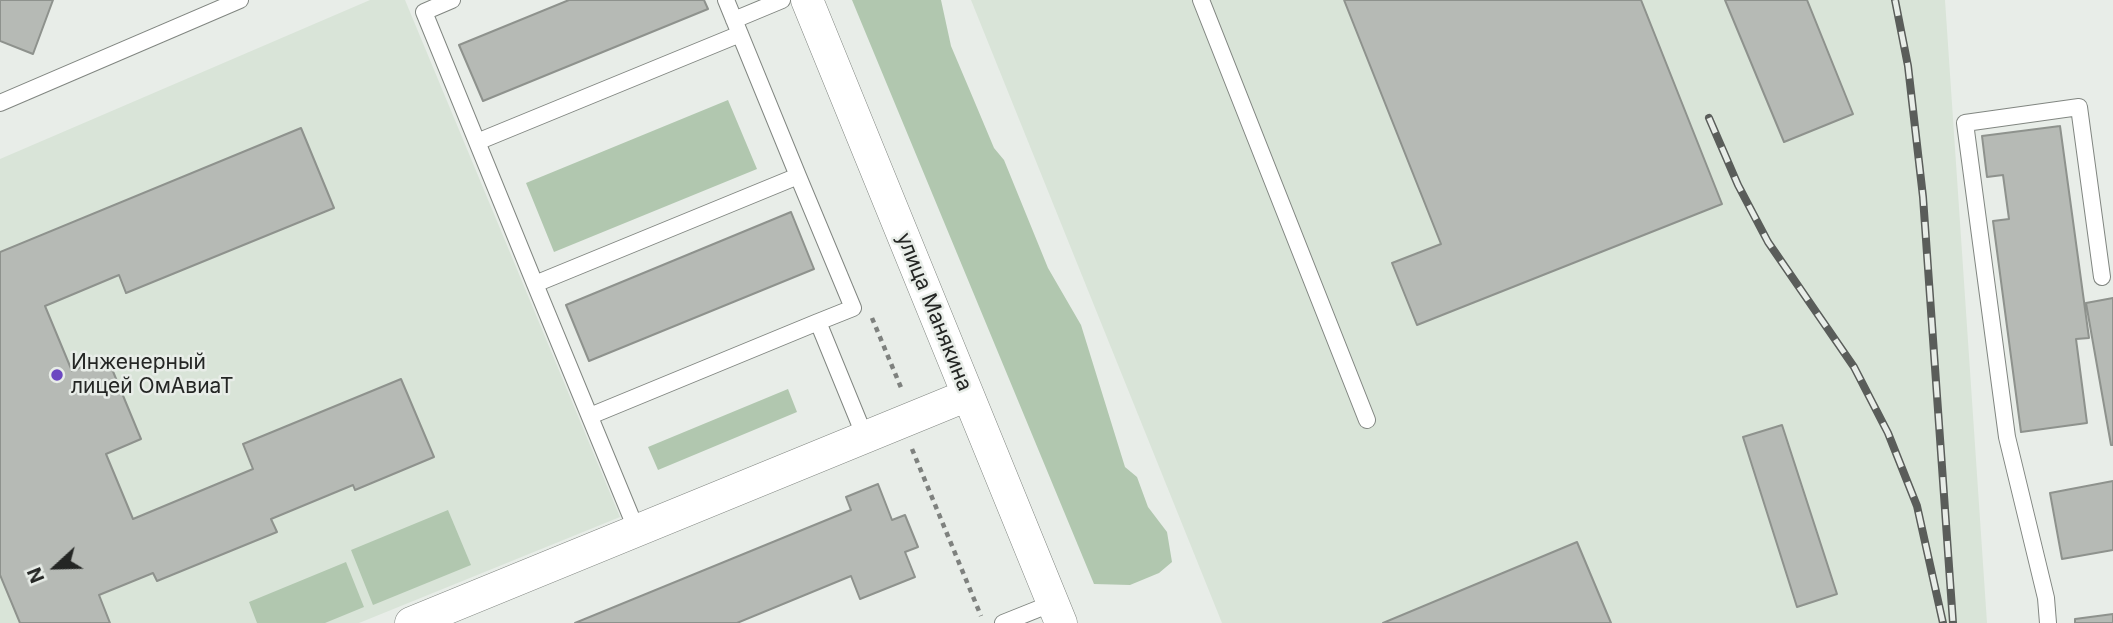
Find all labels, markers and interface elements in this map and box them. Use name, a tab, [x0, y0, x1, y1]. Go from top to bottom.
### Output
street label: улица Манякина	[891, 229, 977, 395]
place label: Инженерный лицей ОмАвиаТ	[71, 350, 234, 400]
marker: Инженерный лицей ОмАвиаТ	[49, 367, 65, 383]
north arrow	[21, 532, 91, 602]
text: N	[23, 564, 49, 586]

